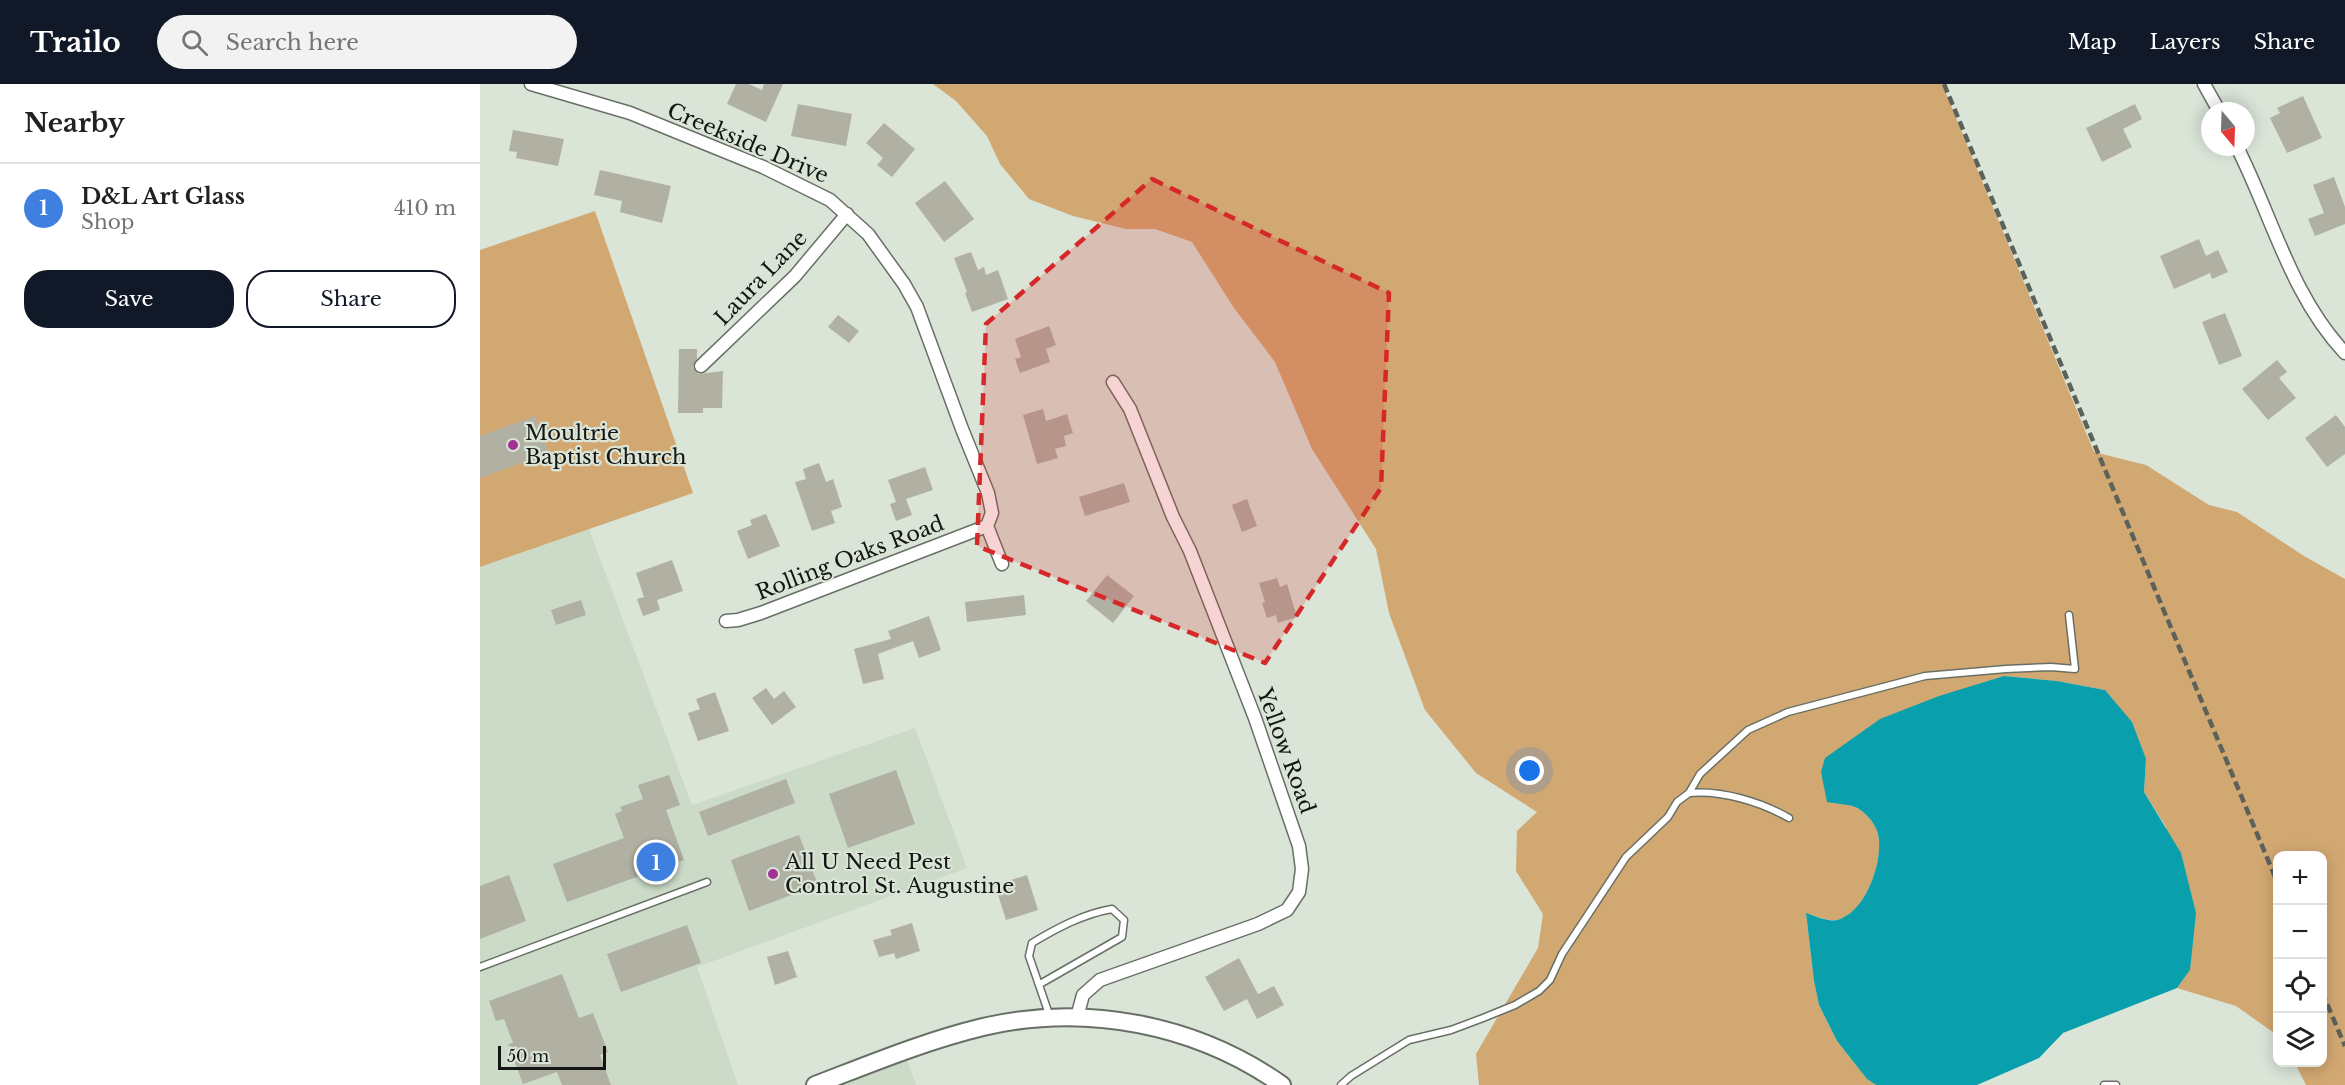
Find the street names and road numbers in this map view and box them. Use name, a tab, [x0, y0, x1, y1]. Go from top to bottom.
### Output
street label: Creekside Drive	[663, 97, 833, 189]
street label: Laura Lane	[709, 225, 813, 331]
street label: Rolling Oaks Road	[752, 510, 948, 606]
street label: Yellow Road	[1251, 684, 1321, 817]

